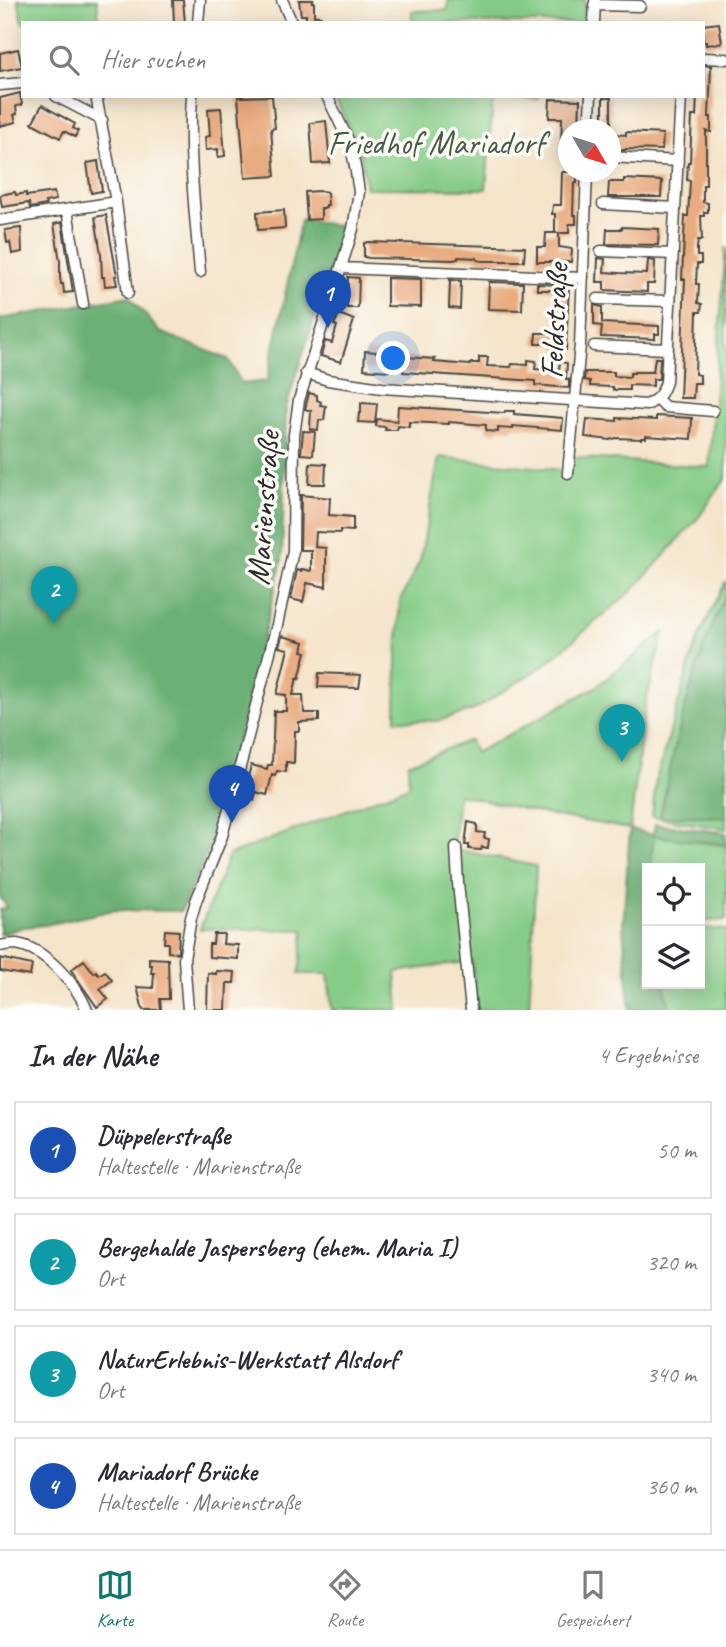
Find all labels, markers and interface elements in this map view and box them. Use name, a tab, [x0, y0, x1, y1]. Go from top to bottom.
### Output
search box	[21, 21, 705, 98]
icon: search	[45, 41, 83, 79]
text: Hier suchen	[101, 43, 205, 76]
north arrow	[558, 119, 621, 182]
park label: Friedhof Mariadorf	[328, 122, 551, 164]
street label: Feldstraße	[530, 260, 578, 380]
pin: 1	[305, 270, 351, 328]
your location	[376, 341, 410, 375]
street label: Marienstraße	[237, 427, 289, 586]
pin: 2	[31, 566, 77, 624]
pin: 3	[599, 704, 645, 762]
pin: 4	[209, 765, 255, 823]
map controls	[642, 863, 705, 989]
button: locate	[642, 863, 705, 926]
button: layers	[642, 926, 705, 989]
text: In der Nähe	[28, 1037, 157, 1075]
text: 4 Ergebnisse	[598, 1041, 698, 1070]
text: Düppelerstraße	[97, 1119, 230, 1152]
text: 1	[48, 1136, 58, 1165]
text: 50 m	[657, 1136, 696, 1165]
text: Haltestelle · Marienstraße	[97, 1152, 300, 1181]
text: Bergehalde Jaspersberg (ehem. Maria I)	[97, 1231, 457, 1264]
text: 2	[48, 1248, 58, 1277]
text: 320 m	[647, 1248, 696, 1277]
text: Ort	[97, 1264, 124, 1293]
text: NaturErlebnis-Werkstatt Alsdorf	[97, 1343, 398, 1376]
text: 3	[48, 1360, 58, 1389]
text: 340 m	[647, 1360, 696, 1389]
text: Ort	[97, 1376, 124, 1405]
text: Mariadorf Brücke	[97, 1455, 257, 1488]
text: 4	[48, 1472, 58, 1501]
text: 360 m	[647, 1472, 696, 1501]
text: Haltestelle · Marienstraße	[97, 1488, 300, 1517]
tab: Karte	[96, 1566, 134, 1632]
tab: Route	[326, 1566, 364, 1632]
tab: Gespeichert	[556, 1566, 630, 1632]

